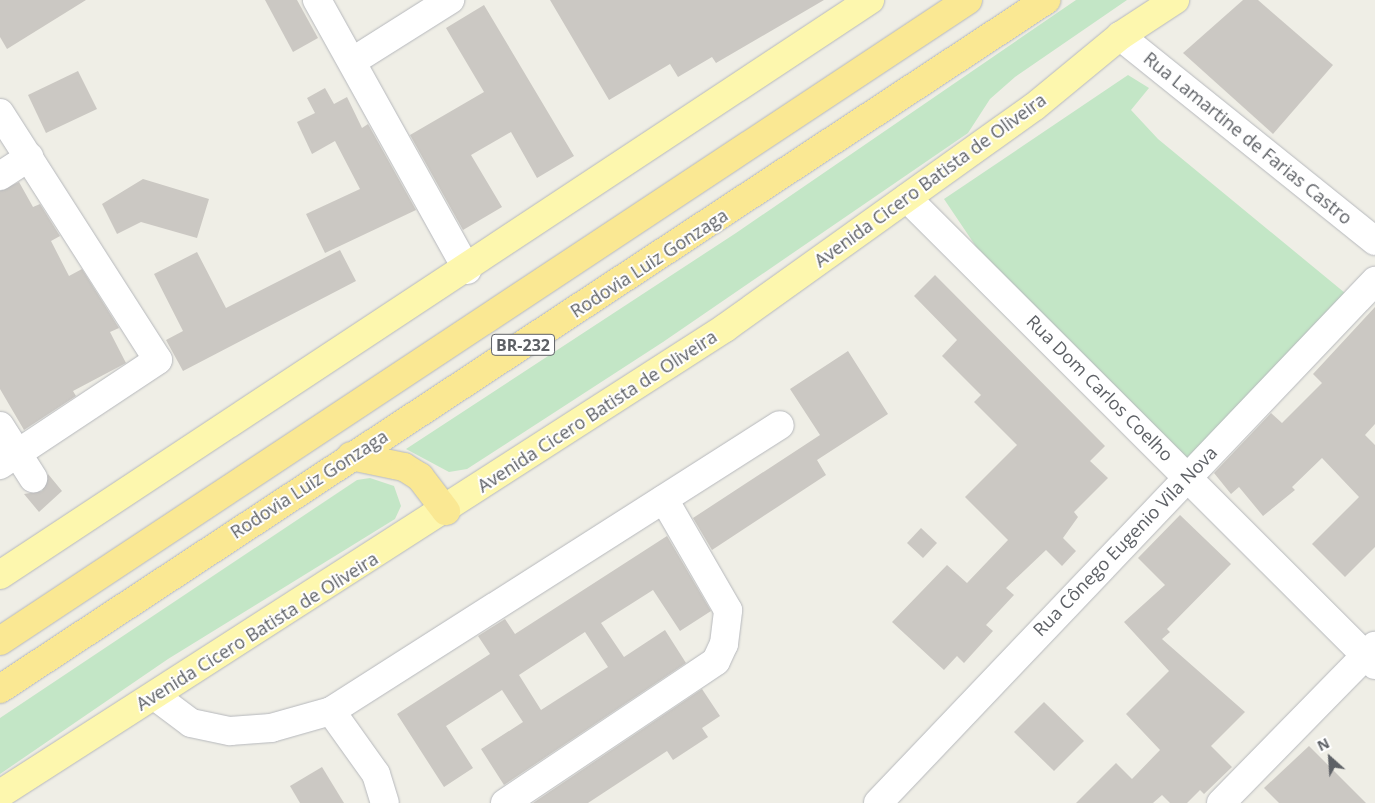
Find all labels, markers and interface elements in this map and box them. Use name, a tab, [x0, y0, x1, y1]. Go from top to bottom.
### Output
street label: Rua Lamartine de Farias Castro	[1139, 47, 1357, 229]
street label: Avenida Cicero Batista de Oliveira	[810, 89, 1050, 271]
street label: Rodovia Luiz Gonzaga	[566, 204, 732, 322]
street label: Rua Dom Carlos Coelho	[1022, 310, 1178, 466]
street label: Avenida Cicero Batista de Oliveira	[473, 325, 721, 497]
road number: BR-232	[490, 332, 556, 358]
street label: Rodovia Luiz Gonzaga	[226, 425, 392, 543]
street label: Rua Cônego Eugenio Vila Nova	[1029, 442, 1221, 640]
street label: Avenida Cicero Batista de Oliveira	[132, 547, 382, 715]
north arrow	[1305, 733, 1355, 783]
text: N	[1314, 733, 1332, 755]

